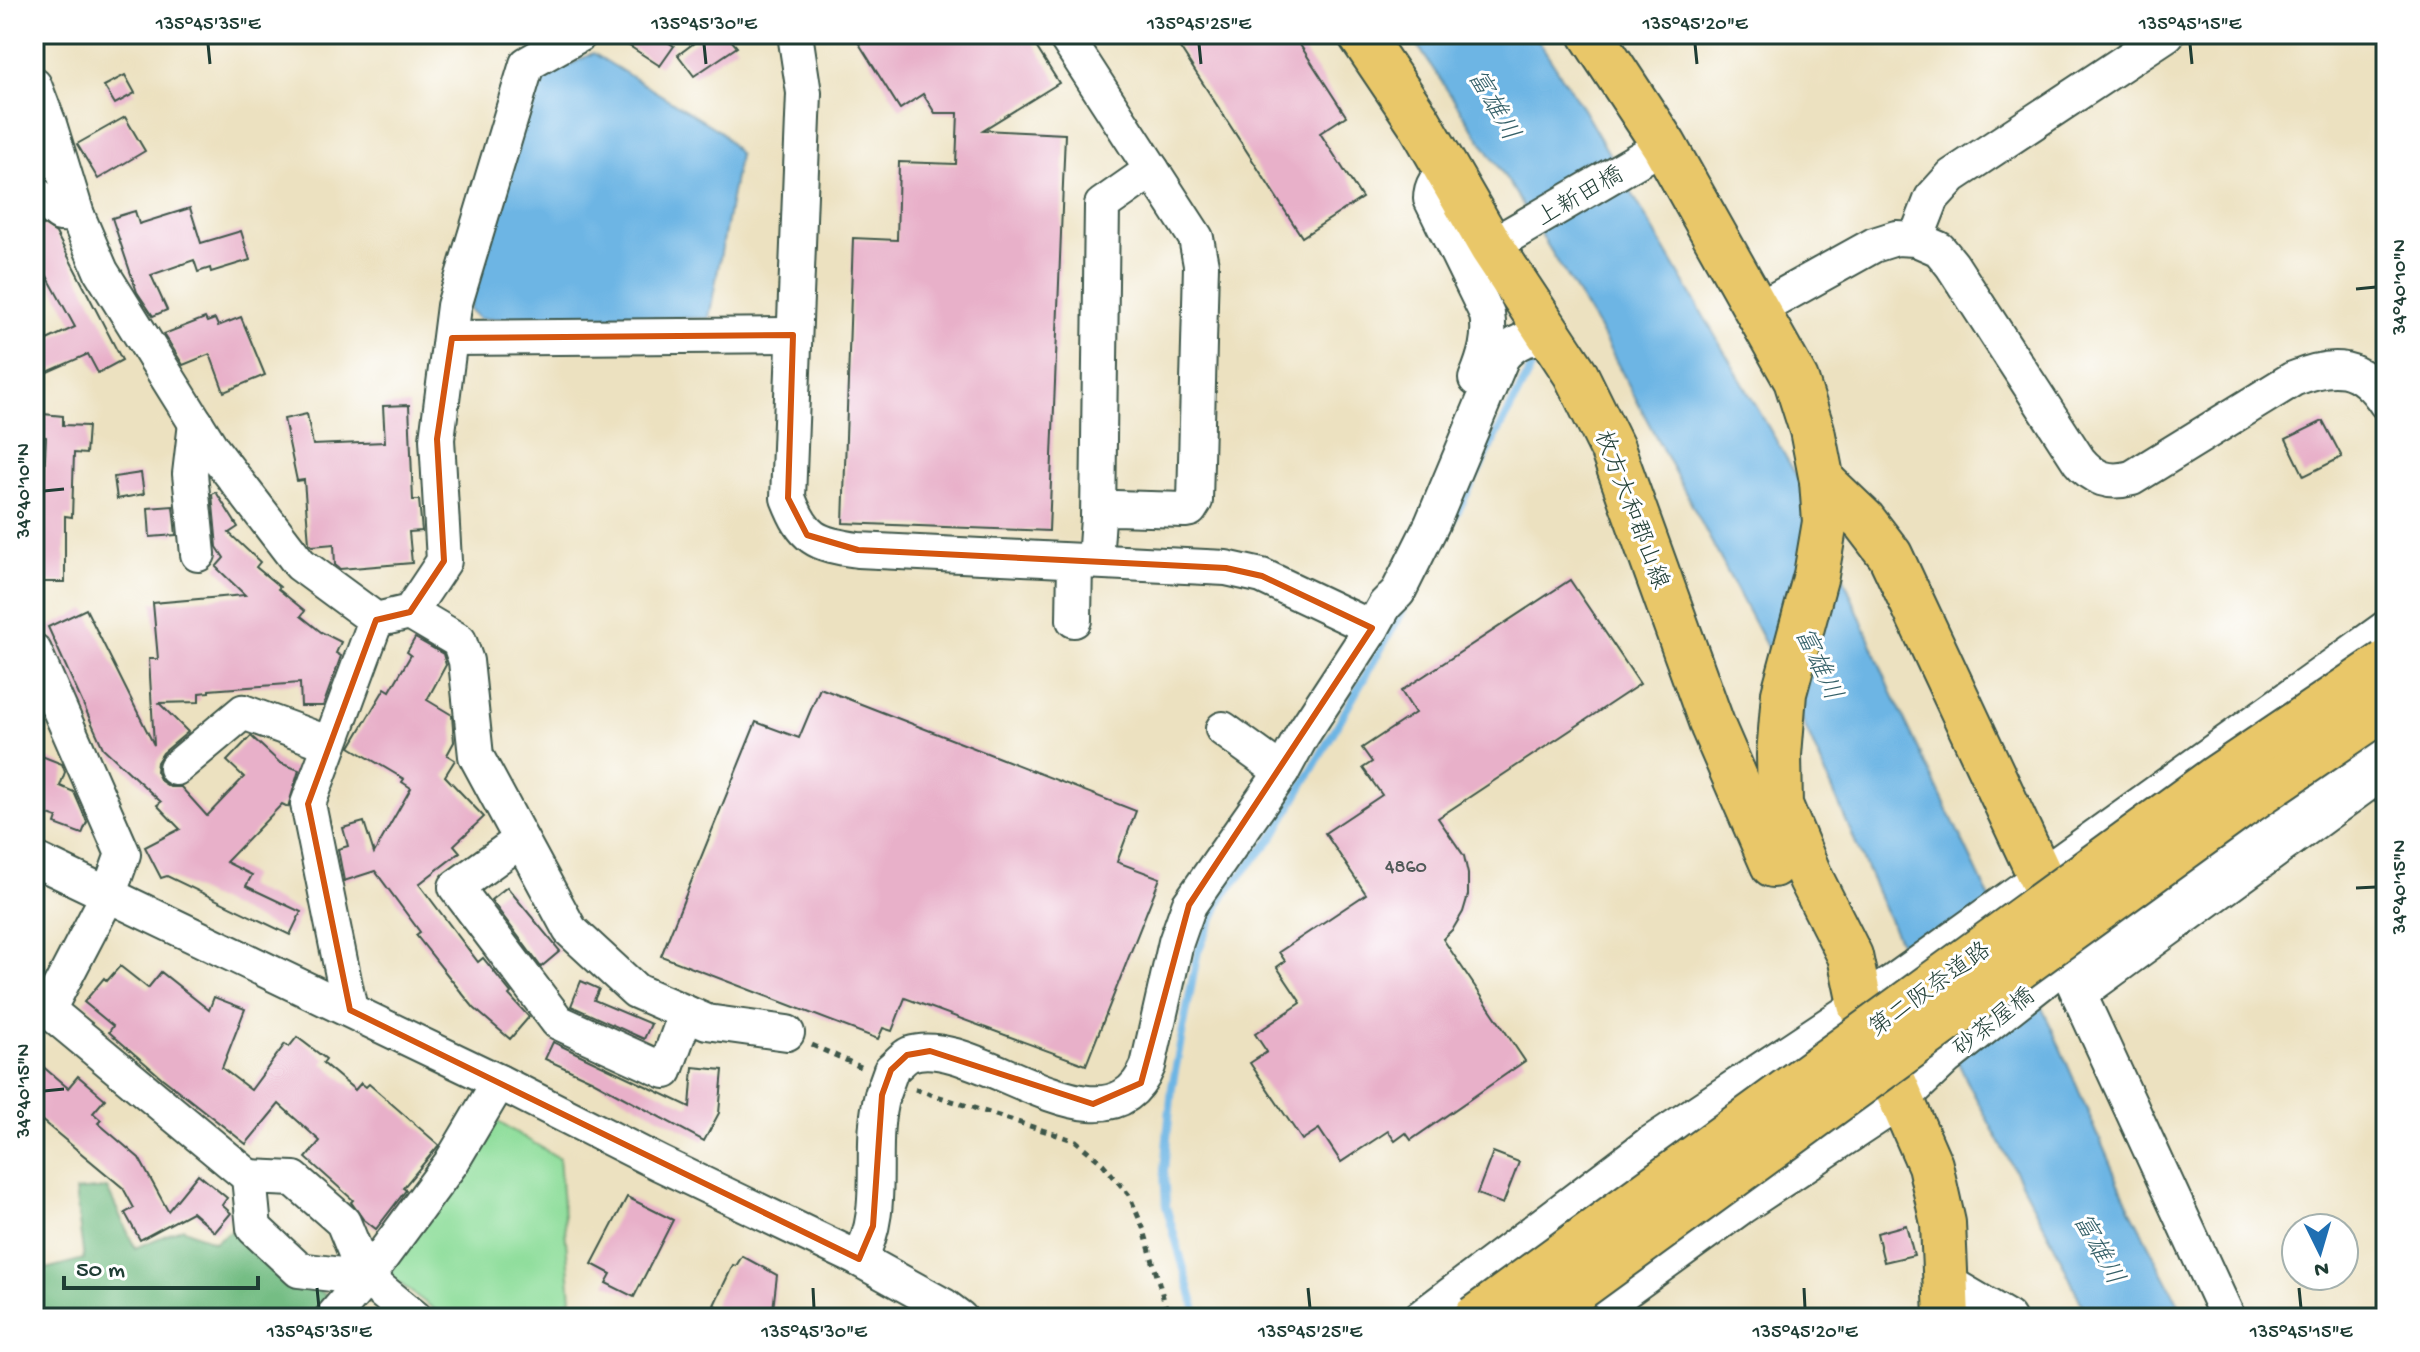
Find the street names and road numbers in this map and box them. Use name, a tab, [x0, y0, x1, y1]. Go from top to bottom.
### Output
street label: 上新田橋	[1532, 161, 1630, 235]
street label: 枚方大和郡山線	[1586, 426, 1674, 594]
street label: 第二阪奈道路	[1864, 936, 1998, 1045]
street label: 砂茶屋橋	[1948, 982, 2042, 1065]

